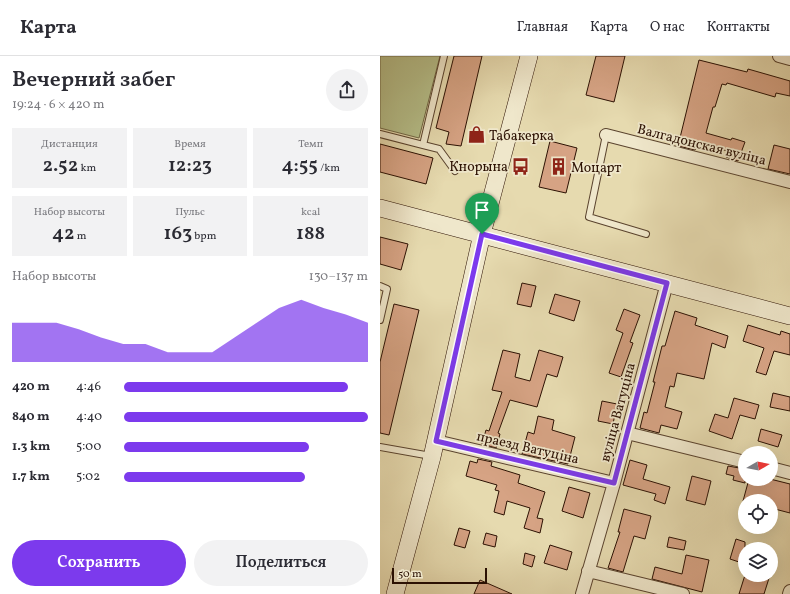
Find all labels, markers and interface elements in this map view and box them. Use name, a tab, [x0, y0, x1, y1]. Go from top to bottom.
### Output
text: Карта	[20, 15, 77, 41]
text: Главная	[517, 18, 568, 37]
text: Карта	[590, 18, 628, 37]
text: О нас	[650, 18, 685, 37]
text: Контакты	[707, 18, 770, 37]
text: Вечерний забег	[12, 65, 175, 96]
button: share	[326, 69, 368, 111]
text: 19:24 · 6 × 420 m	[12, 96, 104, 114]
street label: Валгадонская вуліца	[635, 120, 768, 171]
shop icon: Табакерка	[466, 125, 486, 145]
place label: Табакерка	[489, 127, 554, 146]
text: Дистанция	[41, 137, 98, 152]
text: Время	[174, 137, 206, 152]
text: Темп	[298, 137, 323, 152]
text: 2.52	[43, 152, 78, 180]
text: 12:23	[168, 152, 212, 180]
text: 4:55	[281, 152, 318, 180]
bus stop icon: Кнорына	[511, 156, 531, 176]
building icon: Моцарт	[548, 157, 568, 177]
place label: Кнорына	[449, 158, 508, 177]
place label: Моцарт	[571, 159, 621, 178]
text: km	[78, 161, 96, 176]
text: /km	[318, 161, 340, 176]
pin	[465, 193, 499, 234]
icon: arrive	[471, 199, 493, 221]
text: Набор высоты	[34, 205, 105, 220]
text: Пульс	[175, 205, 205, 220]
text: kcal	[301, 205, 320, 220]
text: 42	[52, 220, 75, 248]
text: 163	[164, 220, 192, 248]
text: 188	[296, 220, 325, 248]
text: m	[75, 229, 87, 244]
text: bpm	[192, 229, 216, 244]
text: Набор высоты	[12, 268, 96, 286]
text: 130–137 m	[309, 268, 368, 286]
street label: вуліца Ватуціна	[596, 361, 641, 464]
text: 420 m	[12, 378, 50, 396]
text: 4:46	[76, 378, 101, 396]
text: 840 m	[12, 408, 50, 426]
text: 4:40	[76, 408, 102, 426]
street label: праезд Ватуціна	[475, 427, 581, 469]
text: 1.3 km	[12, 438, 50, 456]
text: 5:00	[76, 438, 101, 456]
north arrow	[738, 446, 778, 486]
map controls	[738, 446, 778, 582]
text: 1.7 km	[12, 468, 50, 486]
text: 5:02	[76, 468, 100, 486]
button: locate	[738, 494, 778, 534]
button: Сохранить	[12, 540, 186, 586]
button: Поделиться	[194, 540, 368, 586]
button: layers	[738, 542, 778, 582]
scale bar	[392, 566, 487, 585]
text: 50 m	[398, 567, 422, 582]

